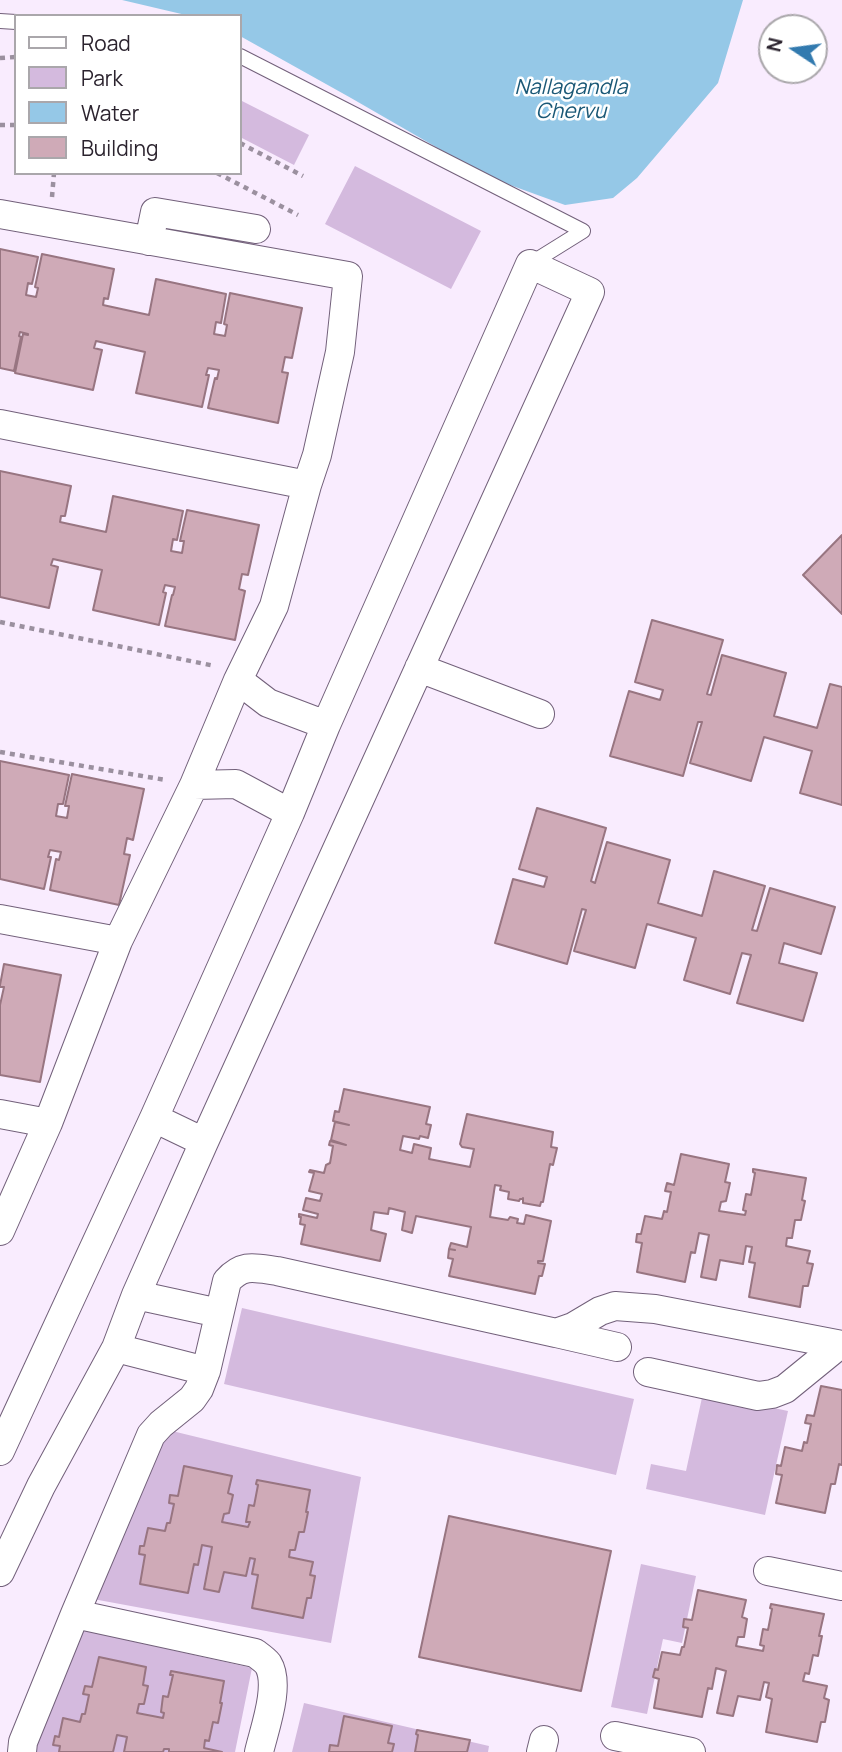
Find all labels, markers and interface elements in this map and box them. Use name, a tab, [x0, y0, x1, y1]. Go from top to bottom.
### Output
legend	[14, 14, 242, 175]
north arrow	[758, 14, 828, 84]
text: Road	[81, 29, 131, 57]
text: N	[760, 35, 789, 54]
text: Park	[81, 64, 123, 92]
water label: Nallagandla Chervu	[514, 75, 628, 125]
text: Water	[81, 99, 139, 127]
text: Building	[81, 134, 158, 162]

